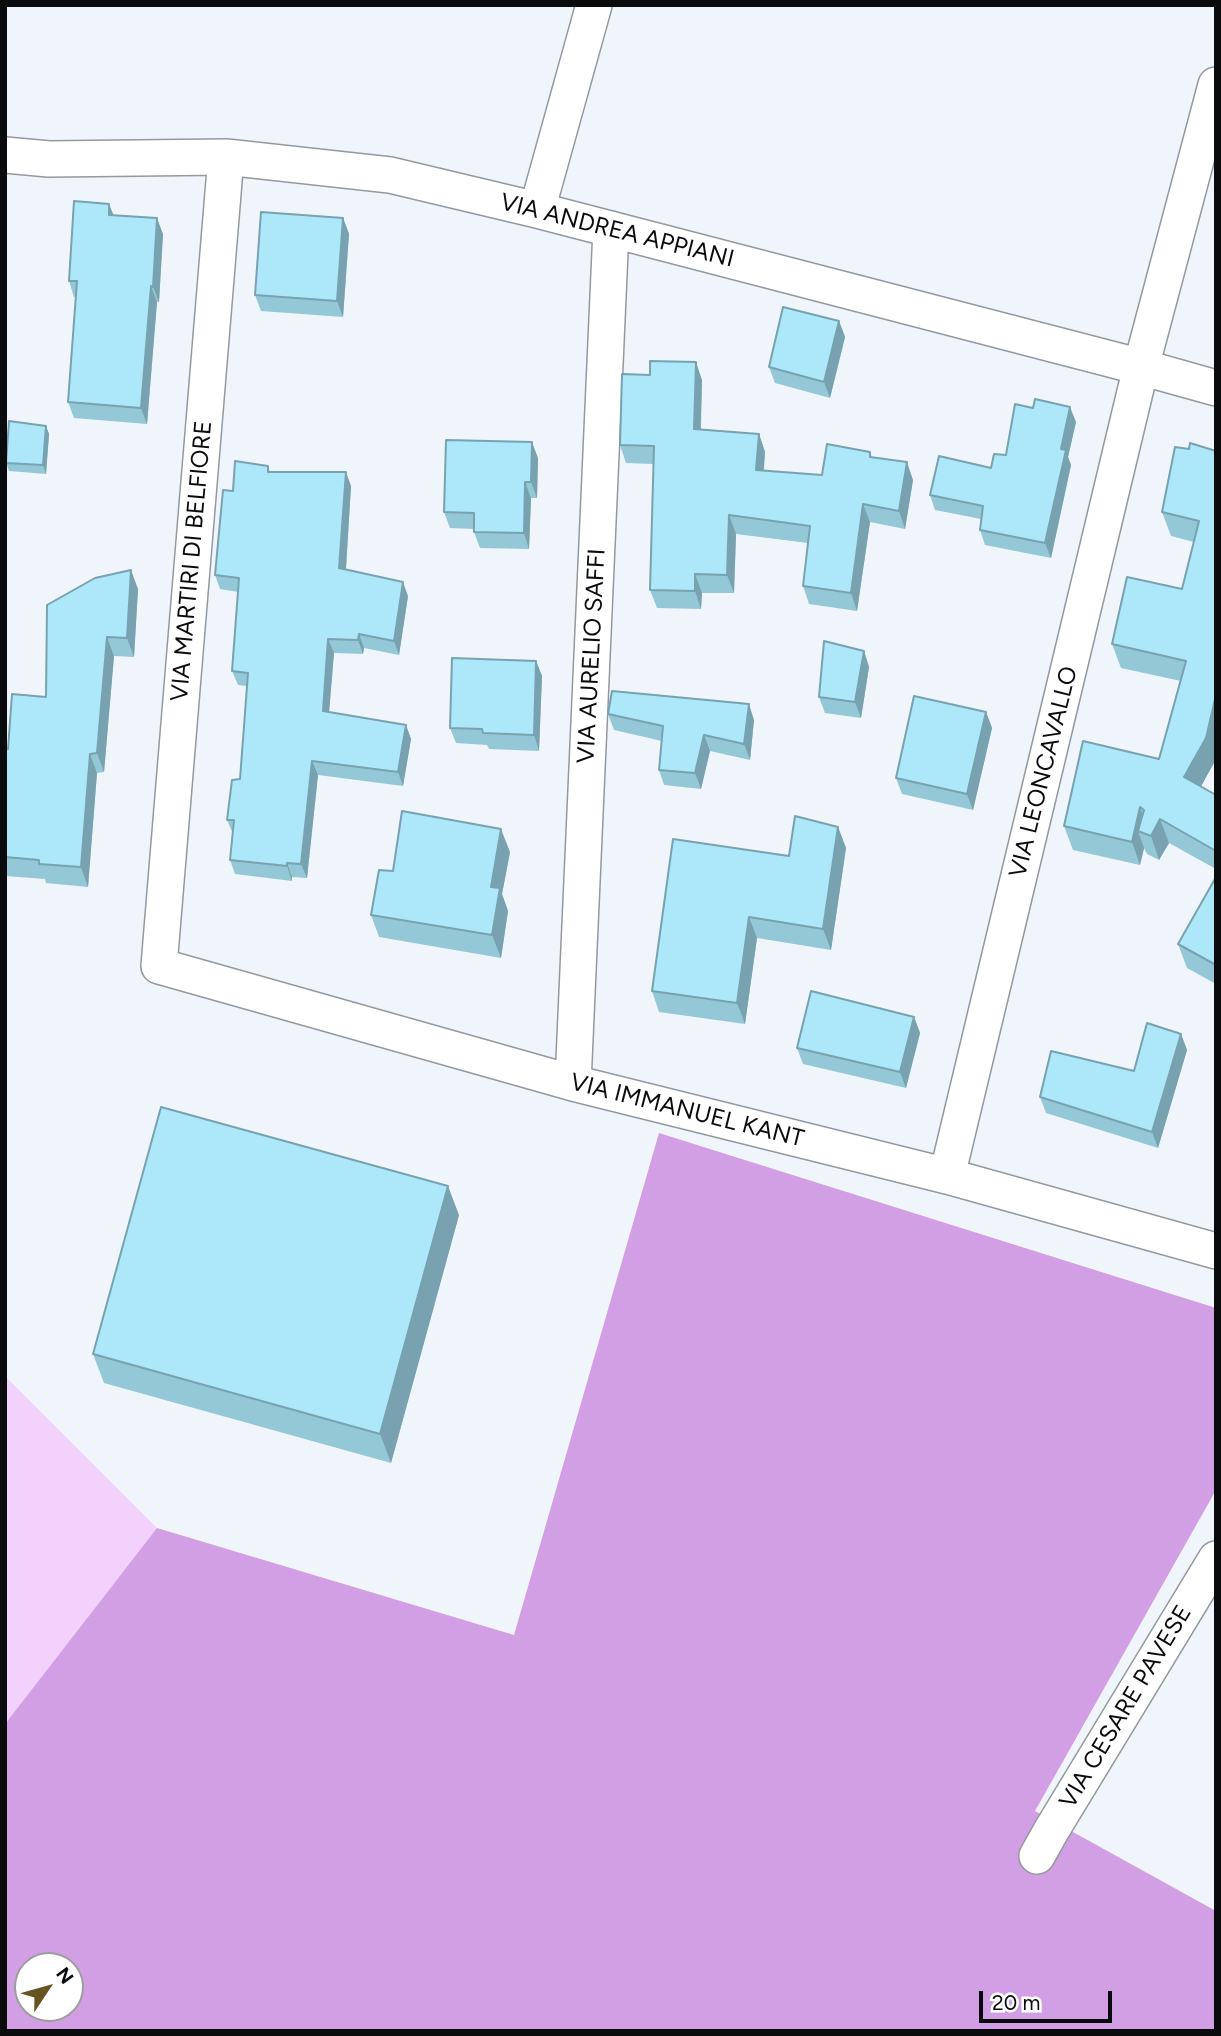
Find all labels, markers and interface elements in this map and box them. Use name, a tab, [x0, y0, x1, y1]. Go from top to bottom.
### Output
street label: VIA ANDREA APPIANI	[497, 188, 737, 274]
street label: VIA MARTIRI DI BELFIORE	[165, 419, 219, 703]
street label: VIA AURELIO SAFFI	[572, 548, 612, 764]
street label: VIA LEONCAVALLO	[1004, 663, 1084, 881]
street label: VIA IMMANUEL KANT	[567, 1068, 807, 1154]
street label: VIA CESARE PAVESE	[1054, 1600, 1198, 1814]
north arrow	[14, 1952, 84, 2022]
text: N	[51, 1963, 78, 1988]
scale bar	[983, 1976, 1116, 2020]
text: 20 m	[992, 1990, 1040, 2015]

